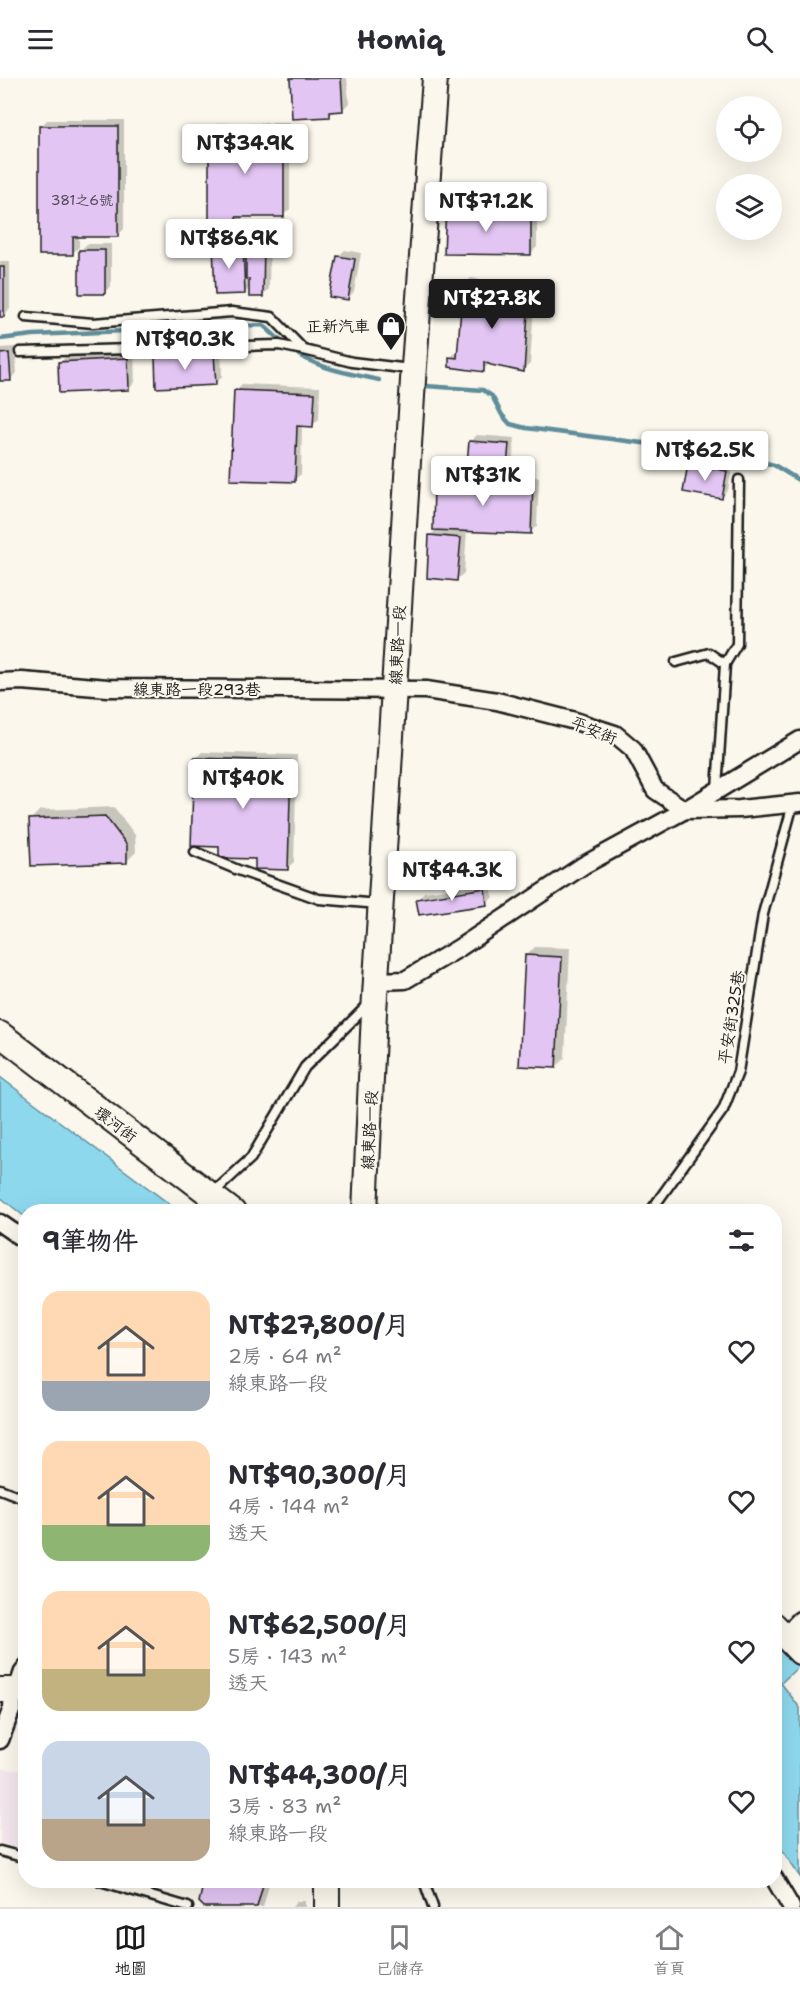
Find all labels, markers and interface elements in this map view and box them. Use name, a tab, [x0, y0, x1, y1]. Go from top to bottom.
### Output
text: Homiq	[357, 21, 443, 58]
icon: menu	[24, 23, 57, 56]
icon: search	[743, 23, 776, 56]
map controls	[716, 96, 782, 240]
button: locate	[716, 96, 782, 162]
pin: NT$34.9K	[183, 124, 307, 175]
text: NT$34.9K	[196, 130, 294, 156]
button: layers	[716, 174, 782, 240]
pin: NT$71.2K	[424, 182, 548, 233]
text: NT$71.2K	[439, 188, 533, 214]
house number: 381之6號	[51, 191, 113, 209]
pin: NT$86.9K	[167, 219, 291, 270]
text: NT$86.9K	[180, 225, 278, 251]
pin: NT$27.8K	[430, 279, 554, 330]
text: NT$27.8K	[443, 285, 541, 311]
shop icon: 正新汽車	[375, 310, 407, 352]
place label: 正新汽車	[306, 316, 370, 337]
pin: NT$90.3K	[123, 320, 247, 371]
text: NT$90.3K	[135, 326, 235, 352]
pin: NT$62.5K	[643, 431, 767, 482]
text: NT$62.5K	[655, 437, 755, 463]
pin: NT$31K	[434, 456, 532, 507]
text: NT$31K	[445, 462, 521, 488]
street label: 線東路一段	[385, 605, 410, 686]
street label: 線東路一段293巷	[133, 679, 261, 700]
street label: 平安街	[568, 712, 620, 749]
pin: NT$40K	[194, 759, 292, 810]
text: NT$40K	[202, 765, 284, 791]
pin: NT$44.3K	[390, 851, 514, 902]
text: NT$44.3K	[402, 857, 502, 883]
street label: 平安街325巷	[714, 969, 749, 1066]
street label: 線東路一段	[357, 1090, 382, 1171]
street label: 環河街	[90, 1102, 141, 1147]
text: 9筆物件	[42, 1223, 138, 1258]
icon: filters	[725, 1224, 758, 1257]
text: NT$27,800/月	[228, 1307, 410, 1342]
icon: home	[90, 1315, 162, 1387]
icon: heart	[725, 1335, 758, 1368]
text: 2房 · 64 m²	[228, 1343, 342, 1369]
text: 線東路一段	[228, 1370, 328, 1396]
text: NT$90,300/月	[228, 1457, 411, 1492]
icon: home	[90, 1465, 162, 1537]
icon: heart	[725, 1485, 758, 1518]
text: 4房 · 144 m²	[228, 1493, 349, 1519]
text: 透天	[228, 1520, 268, 1546]
text: NT$62,500/月	[228, 1607, 411, 1642]
icon: home	[90, 1615, 162, 1687]
icon: heart	[725, 1635, 758, 1668]
text: 5房 · 143 m²	[228, 1643, 347, 1669]
text: 透天	[228, 1670, 268, 1696]
text: NT$44,300/月	[228, 1757, 412, 1792]
icon: home	[90, 1765, 162, 1837]
icon: heart	[725, 1785, 758, 1818]
text: 3房 · 83 m²	[228, 1793, 341, 1819]
text: 線東路一段	[228, 1820, 328, 1846]
tab: 地圖	[114, 1921, 147, 1979]
tab: 已儲存	[376, 1921, 424, 1979]
tab: 首頁	[653, 1921, 686, 1979]

